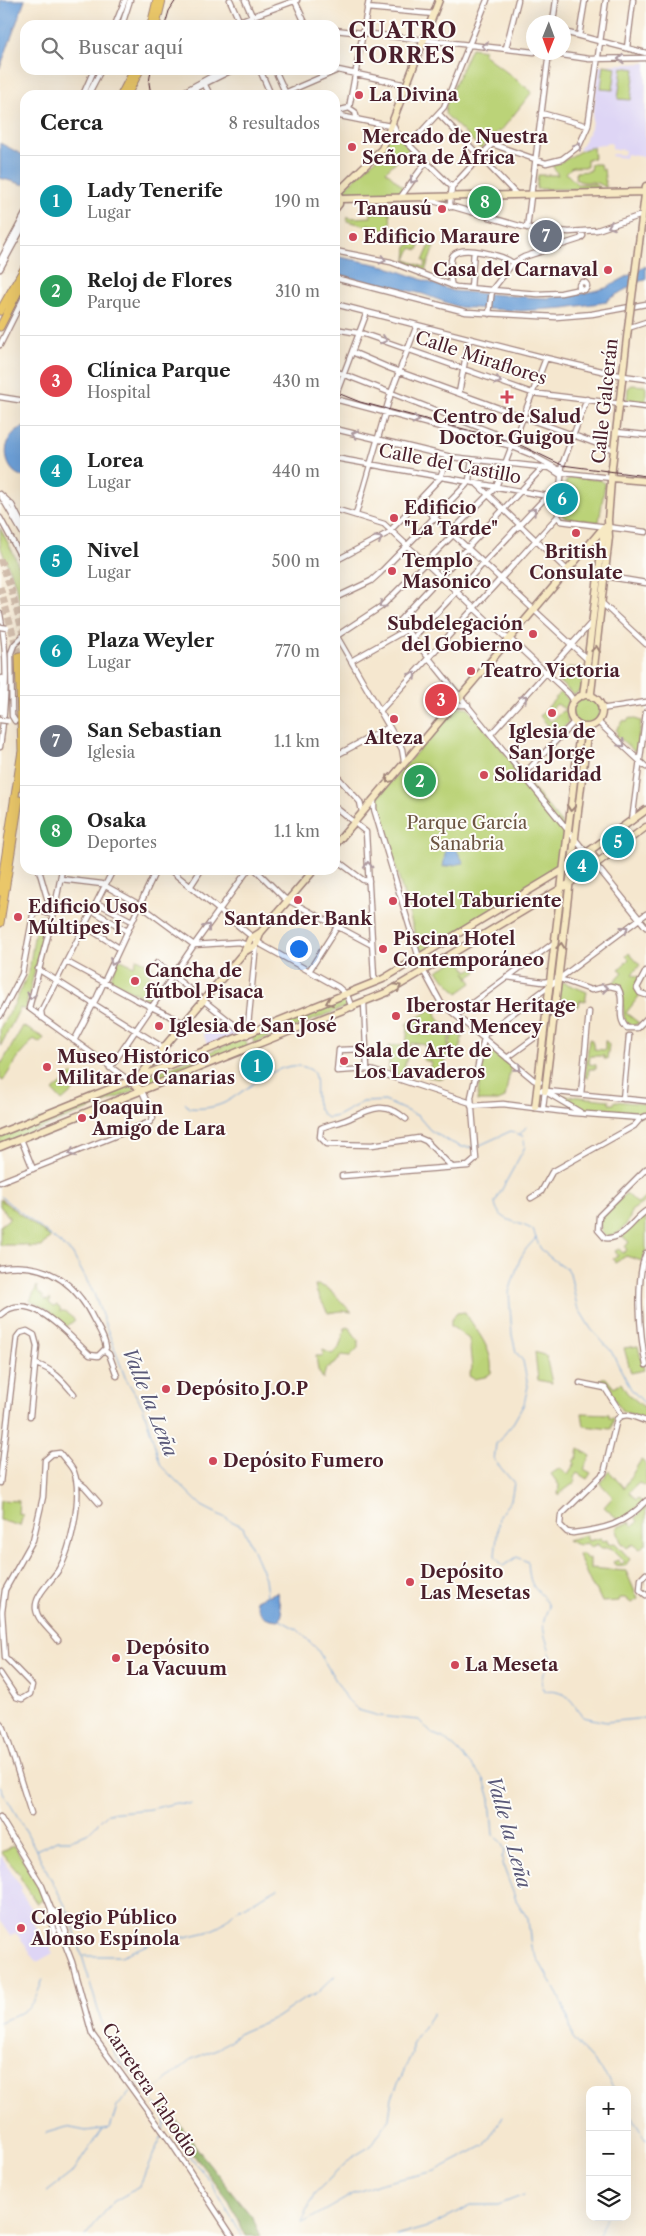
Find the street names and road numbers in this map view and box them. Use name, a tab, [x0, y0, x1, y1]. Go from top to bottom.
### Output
street label: Calle Miraflores	[412, 326, 550, 390]
street label: Calle Galcerán	[587, 337, 623, 465]
street label: Calle del Castillo	[377, 439, 523, 489]
street label: Carretera Tahodio	[97, 2019, 203, 2161]

